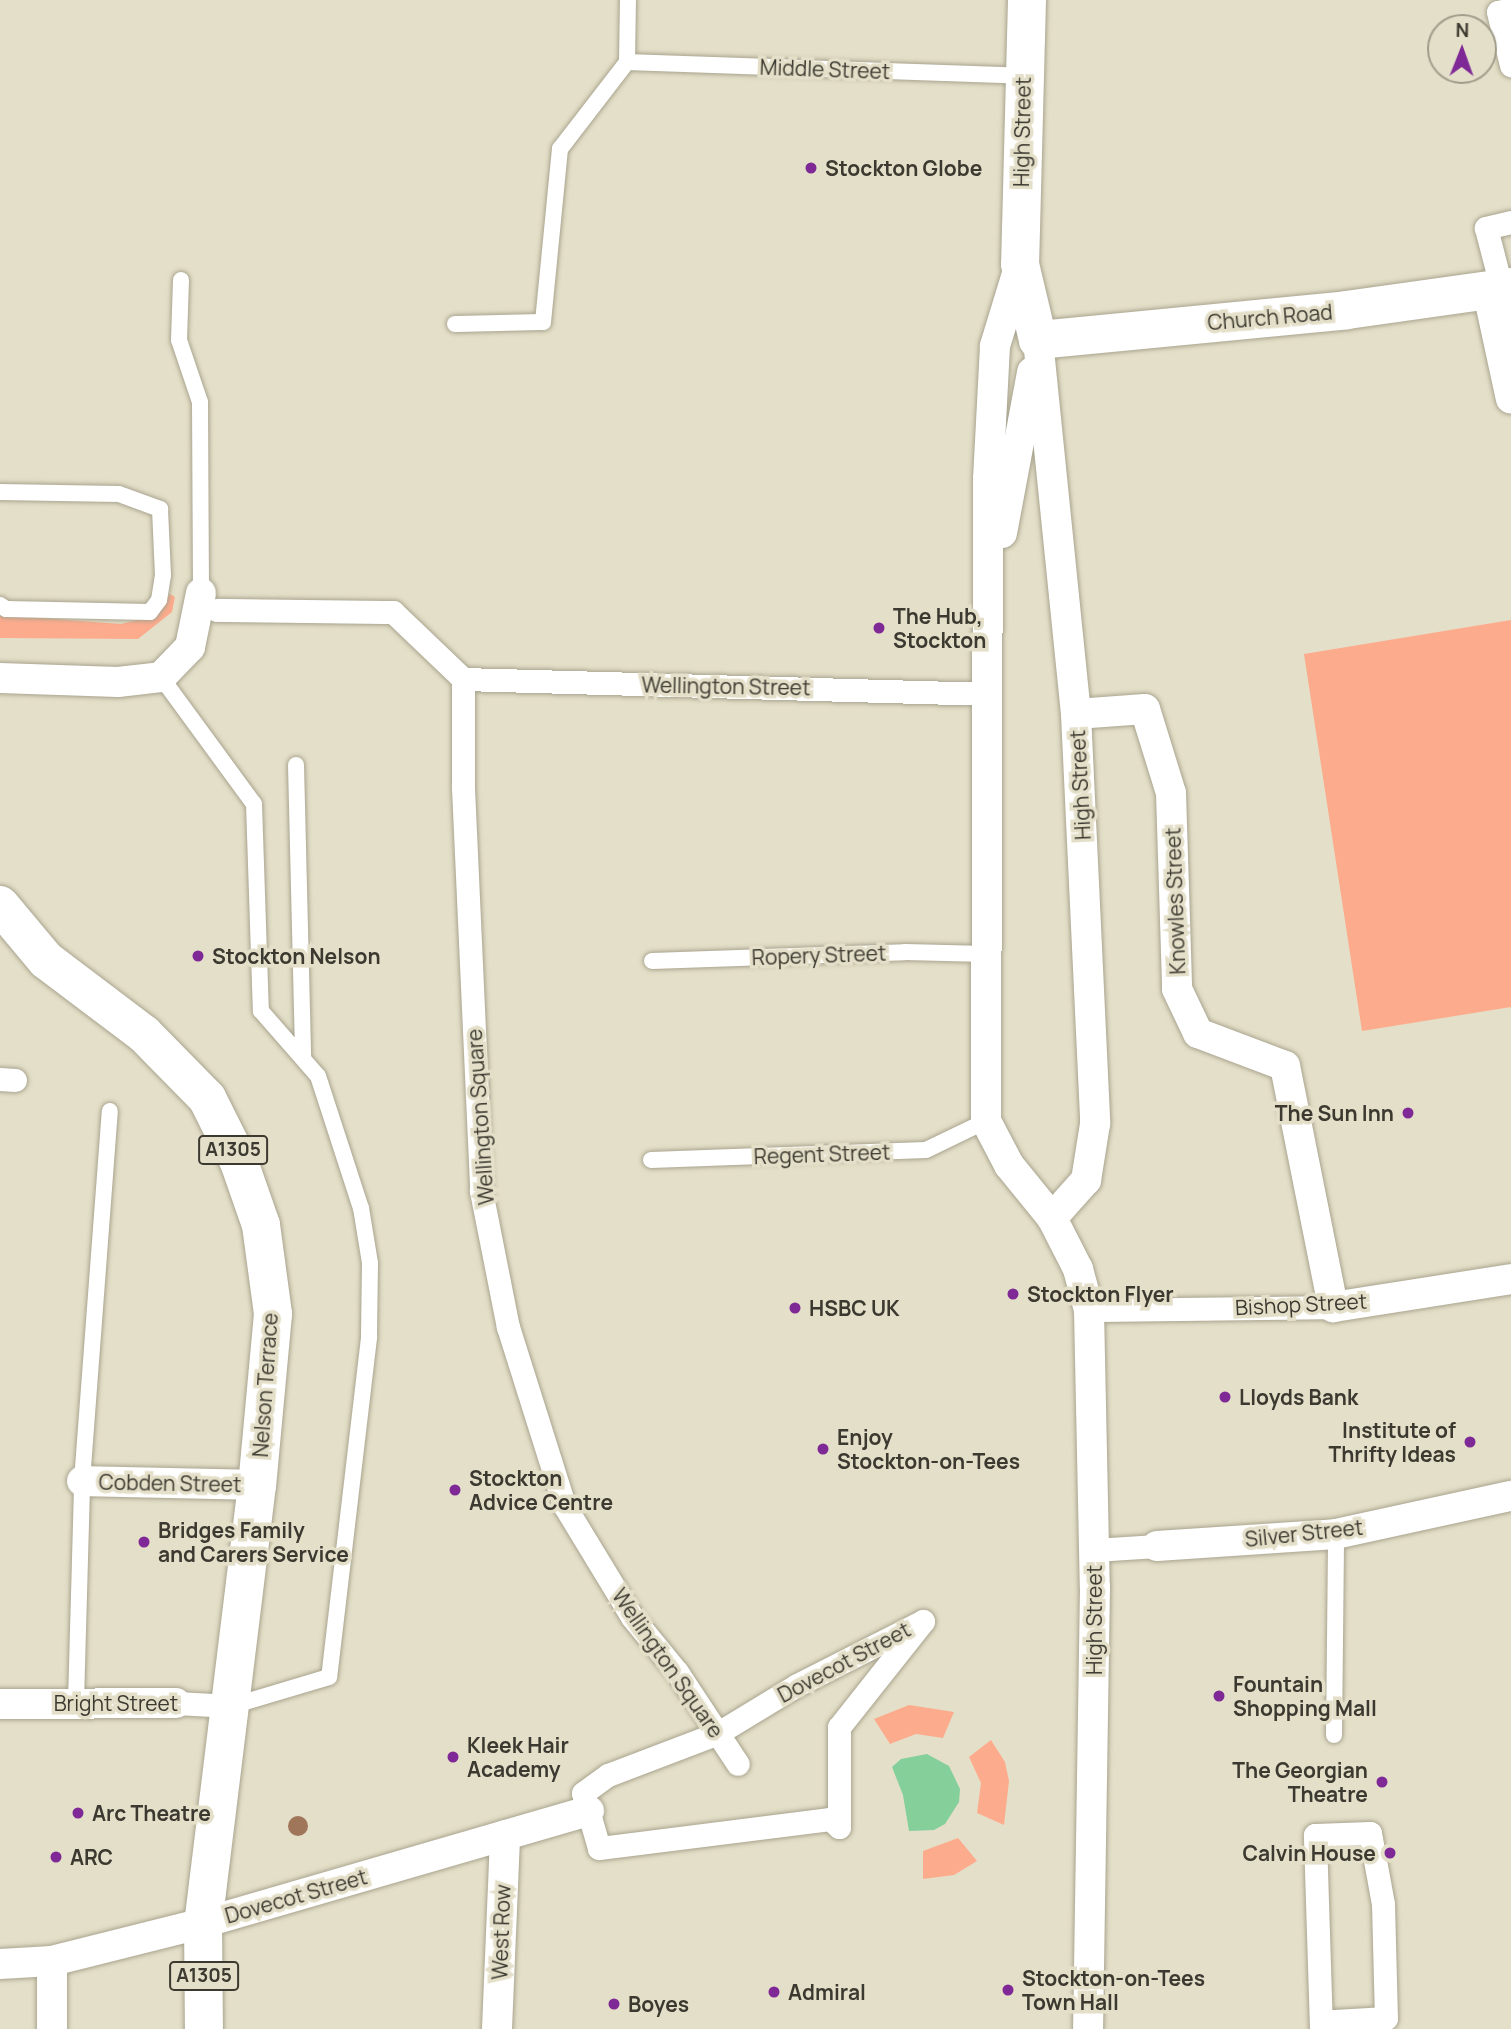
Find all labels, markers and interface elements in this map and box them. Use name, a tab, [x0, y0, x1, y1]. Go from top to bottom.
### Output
north arrow	[1427, 14, 1497, 84]
text: N	[1455, 17, 1469, 43]
street label: Middle Street	[759, 54, 891, 84]
street label: High Street	[1008, 77, 1036, 187]
place label: Stockton Globe	[825, 155, 982, 181]
marker: Stockton Globe	[803, 160, 819, 176]
street label: Church Road	[1206, 299, 1334, 335]
place label: The Hub, Stockton	[893, 603, 986, 653]
marker: The Hub, Stockton	[871, 620, 887, 636]
street label: Wellington Street	[641, 672, 811, 700]
street label: High Street	[1065, 729, 1095, 841]
street label: Knowles Street	[1160, 827, 1190, 975]
street label: Ropery Street	[751, 940, 887, 970]
place label: Stockton Nelson	[212, 943, 381, 969]
marker: Stockton Nelson	[190, 948, 206, 964]
street label: Wellington Square	[461, 1028, 499, 1206]
place label: The Sun Inn	[1275, 1100, 1394, 1126]
marker: The Sun Inn	[1400, 1105, 1416, 1121]
road number: A1305	[198, 1134, 268, 1166]
street label: Regent Street	[753, 1139, 891, 1169]
place label: Stockton Flyer	[1027, 1281, 1174, 1307]
marker: Stockton Flyer	[1005, 1286, 1021, 1302]
street label: Bishop Street	[1234, 1288, 1368, 1320]
place label: HSBC UK	[809, 1295, 900, 1321]
marker: HSBC UK	[787, 1300, 803, 1316]
street label: Nelson Terrace	[247, 1312, 283, 1458]
place label: Lloyds Bank	[1239, 1384, 1358, 1410]
marker: Lloyds Bank	[1217, 1389, 1233, 1405]
place label: Institute of Thrifty Ideas	[1328, 1417, 1456, 1467]
place label: Enjoy Stockton-on-Tees	[837, 1424, 1020, 1474]
marker: Institute of Thrifty Ideas	[1462, 1434, 1478, 1450]
marker: Enjoy Stockton-on-Tees	[815, 1441, 831, 1457]
place label: Stockton Advice Centre	[469, 1465, 613, 1515]
street label: Cobden Street	[98, 1469, 242, 1497]
marker: Stockton Advice Centre	[447, 1482, 463, 1498]
street label: Silver Street	[1244, 1514, 1364, 1552]
place label: Bridges Family and Carers Service	[158, 1517, 349, 1567]
marker: Bridges Family and Carers Service	[136, 1534, 152, 1550]
street label: High Street	[1081, 1565, 1107, 1675]
street label: Wellington Square	[607, 1583, 729, 1743]
street label: Dovecot Street	[773, 1616, 915, 1708]
place label: Fountain Shopping Mall	[1233, 1671, 1377, 1721]
marker: Fountain Shopping Mall	[1211, 1688, 1227, 1704]
street label: Bright Street	[54, 1690, 178, 1716]
place label: Kleek Hair Academy	[467, 1732, 569, 1782]
marker: Kleek Hair Academy	[445, 1749, 461, 1765]
place label: The Georgian Theatre	[1232, 1757, 1368, 1807]
marker: The Georgian Theatre	[1374, 1774, 1390, 1790]
place label: Arc Theatre	[92, 1800, 211, 1826]
marker: Arc Theatre	[70, 1805, 86, 1821]
place label: Calvin House	[1242, 1840, 1376, 1866]
place label: ARC	[70, 1844, 113, 1870]
marker: Calvin House	[1382, 1845, 1398, 1861]
marker: ARC	[48, 1849, 64, 1865]
street label: Dovecot Street	[222, 1864, 370, 1928]
street label: West Row	[487, 1884, 515, 1980]
road number: A1305	[169, 1960, 239, 1992]
place label: Stockton-on-Tees Town Hall	[1022, 1965, 1205, 2015]
place label: Admiral	[788, 1979, 866, 2005]
marker: Stockton-on-Tees Town Hall	[1000, 1982, 1016, 1998]
marker: Admiral	[766, 1984, 782, 2000]
place label: Boyes	[628, 1991, 689, 2017]
marker: Boyes	[606, 1996, 622, 2012]

